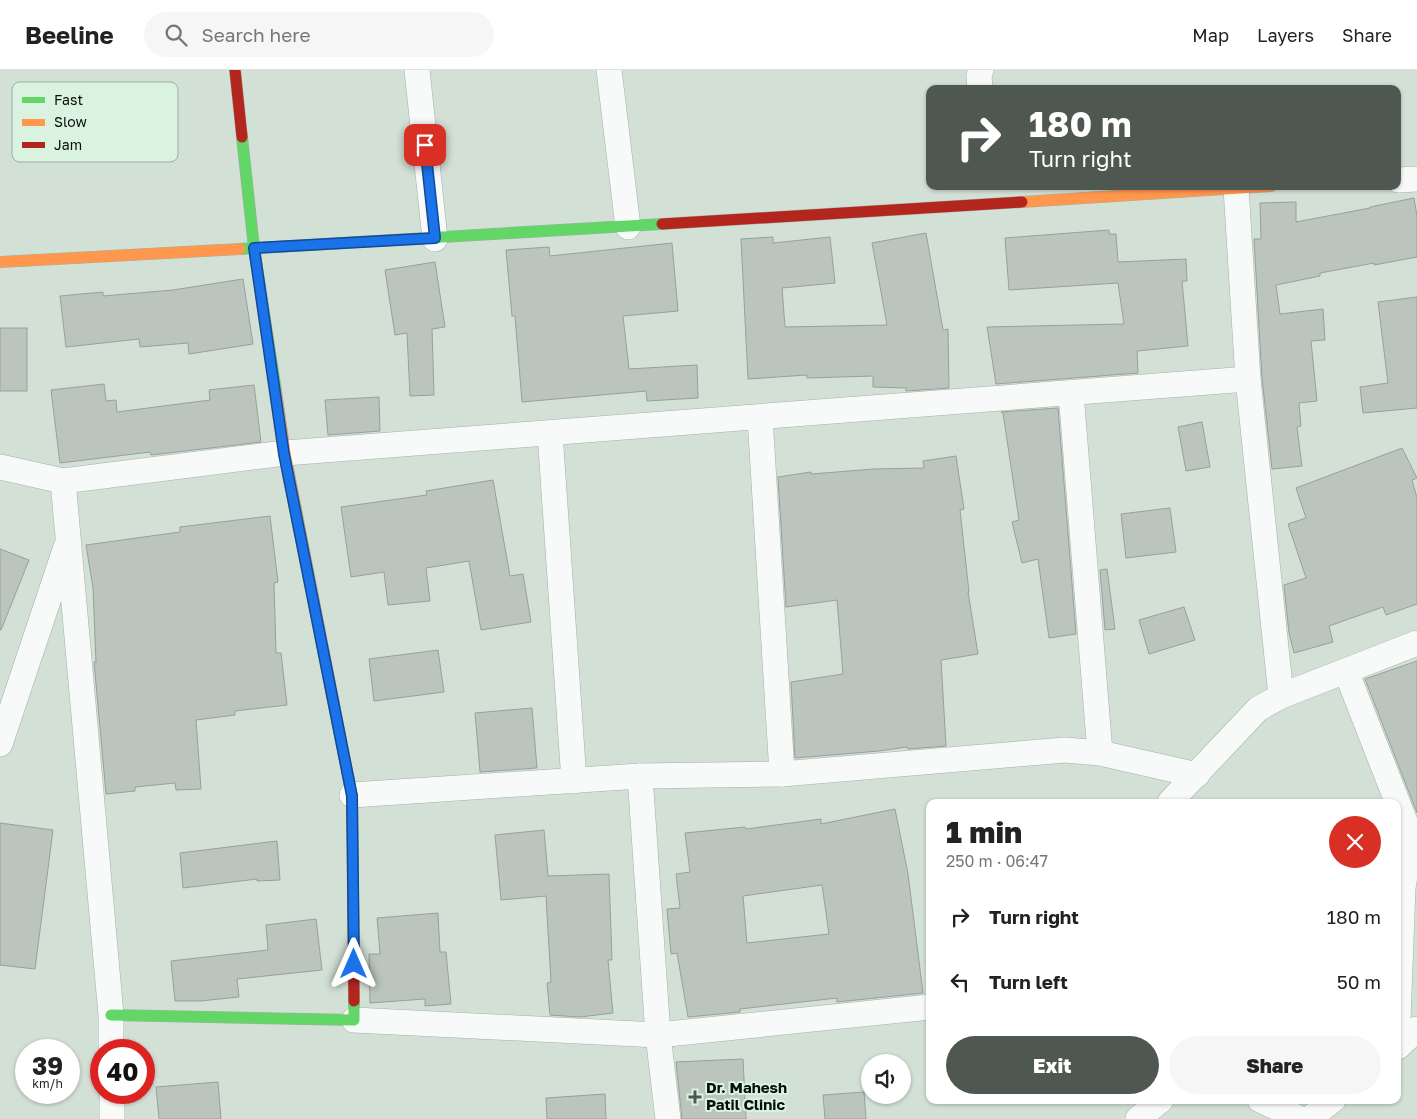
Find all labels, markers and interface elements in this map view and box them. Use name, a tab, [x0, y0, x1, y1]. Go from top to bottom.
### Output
search box	[144, 12, 494, 57]
text: Beeline	[25, 20, 114, 49]
icon: search	[162, 21, 190, 49]
text: Search here	[202, 23, 310, 46]
text: Map	[1192, 24, 1229, 46]
text: Layers	[1257, 24, 1314, 46]
text: Share	[1342, 24, 1392, 46]
legend	[12, 82, 178, 162]
text: Fast	[54, 91, 83, 108]
text: 180 m	[1029, 103, 1132, 145]
icon: right	[946, 105, 1011, 170]
text: Slow	[54, 113, 87, 130]
pin	[404, 124, 446, 166]
icon: arrive	[411, 131, 439, 159]
text: Jam	[54, 136, 82, 153]
text: Turn right	[1029, 145, 1132, 172]
text: 1 min	[946, 814, 1022, 850]
button: close	[1329, 816, 1381, 868]
text: 250 m · 06:47	[946, 851, 1048, 871]
icon: right	[946, 903, 974, 931]
text: Turn right	[989, 905, 1079, 928]
text: 180 m	[1327, 905, 1381, 928]
position arrow	[327, 937, 379, 989]
icon: left	[946, 968, 974, 996]
text: Turn left	[989, 970, 1068, 993]
text: 50 m	[1337, 970, 1381, 993]
button: Exit	[946, 1036, 1159, 1094]
button: Share	[1169, 1036, 1381, 1094]
speed limit sign: 40	[90, 1039, 155, 1104]
text: 39	[32, 1050, 63, 1081]
map controls	[861, 1054, 911, 1104]
button: sound	[861, 1054, 911, 1104]
text: km/h	[32, 1076, 63, 1091]
place label: Dr. Mahesh Patil Clinic	[706, 1078, 787, 1113]
marker: Dr. Mahesh Patil Clinic	[688, 1090, 702, 1104]

